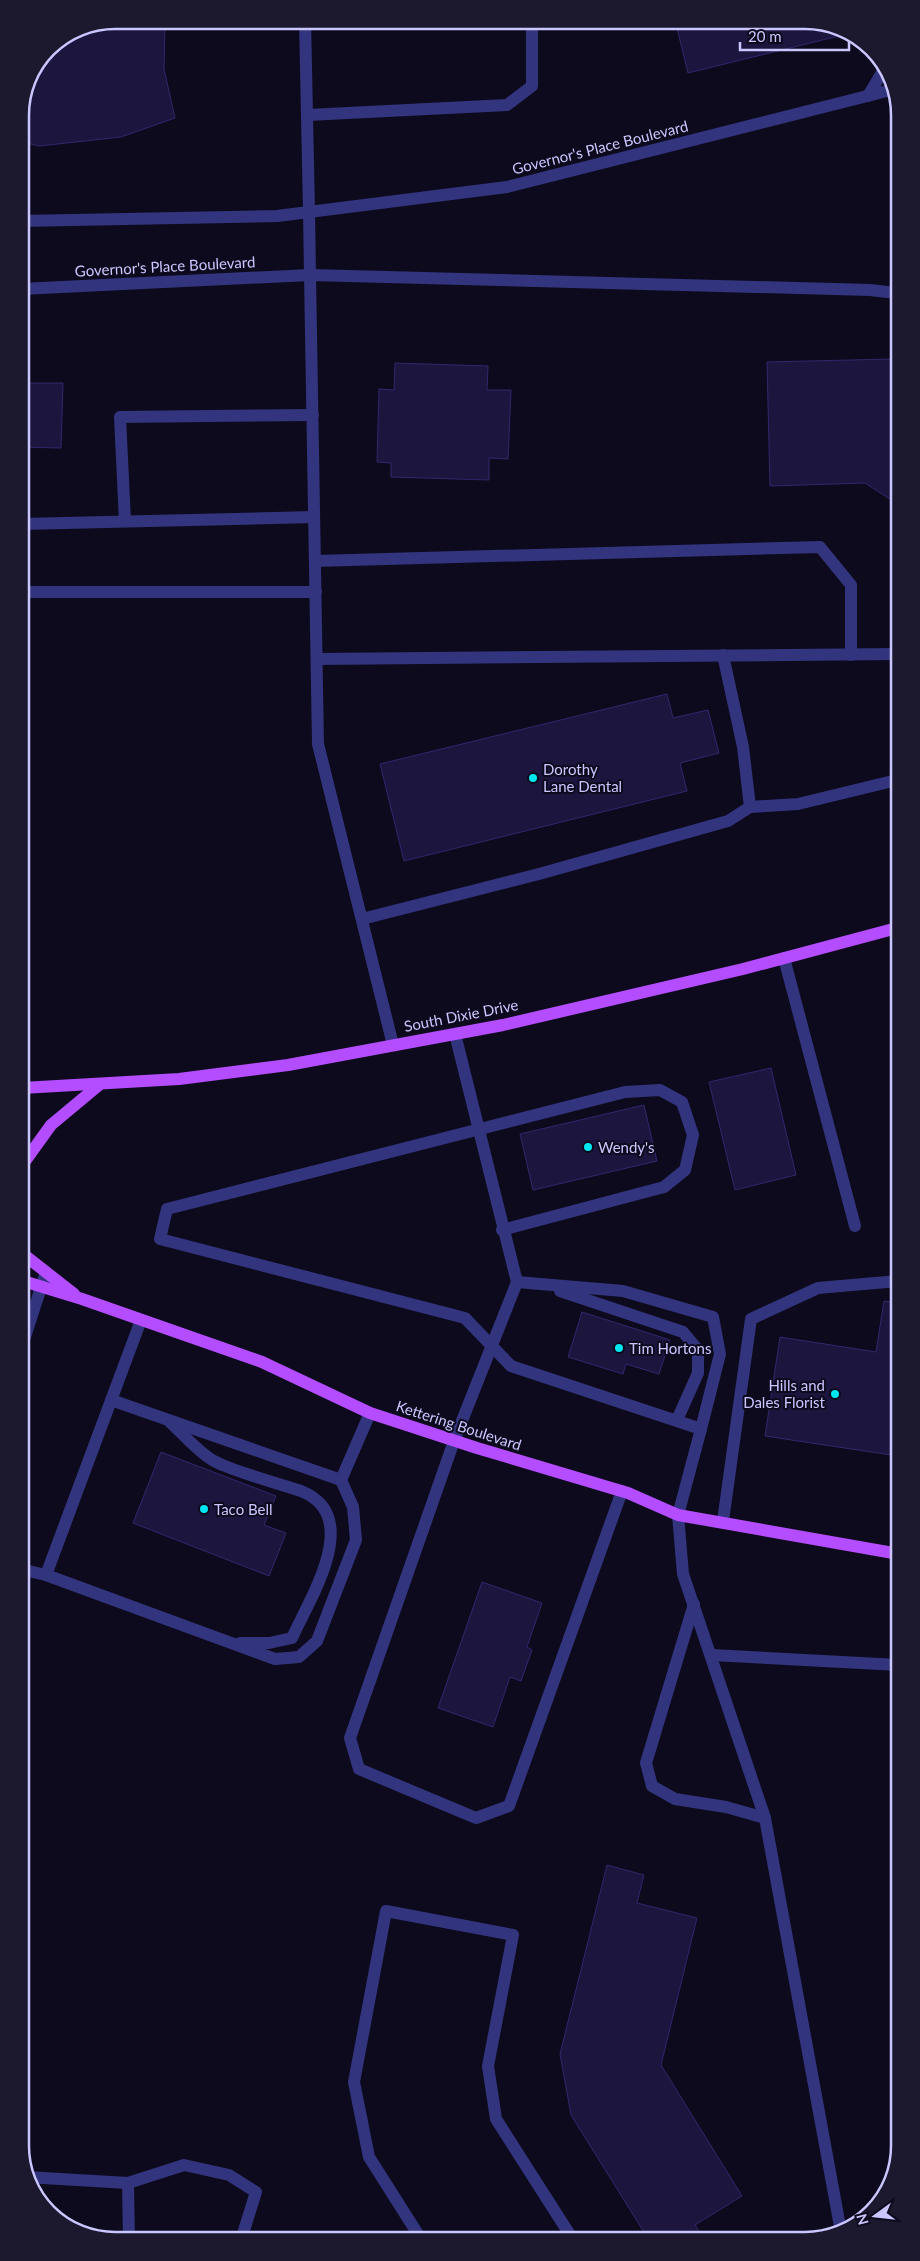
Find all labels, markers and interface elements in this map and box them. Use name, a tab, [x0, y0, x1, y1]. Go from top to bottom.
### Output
scale bar	[740, 20, 849, 52]
text: 20 m	[748, 27, 782, 45]
street label: Governor's Place Boulevard	[510, 116, 690, 178]
street label: Governor's Place Boulevard	[74, 252, 256, 280]
place label: Dorothy Lane Dental	[543, 760, 622, 795]
marker: Dorothy Lane Dental	[527, 772, 539, 784]
street label: South Dixie Drive	[402, 995, 520, 1035]
place label: Wendy's	[598, 1138, 655, 1156]
marker: Wendy's	[582, 1141, 594, 1153]
place label: Tim Hortons	[629, 1339, 711, 1357]
marker: Tim Hortons	[613, 1342, 625, 1354]
place label: Hills and Dales Florist	[743, 1376, 826, 1411]
marker: Hills and Dales Florist	[829, 1388, 841, 1400]
street label: Kettering Boulevard	[394, 1396, 524, 1454]
place label: Taco Bell	[214, 1500, 273, 1518]
marker: Taco Bell	[198, 1503, 210, 1515]
north arrow	[850, 2191, 900, 2241]
text: N	[852, 2212, 872, 2227]

